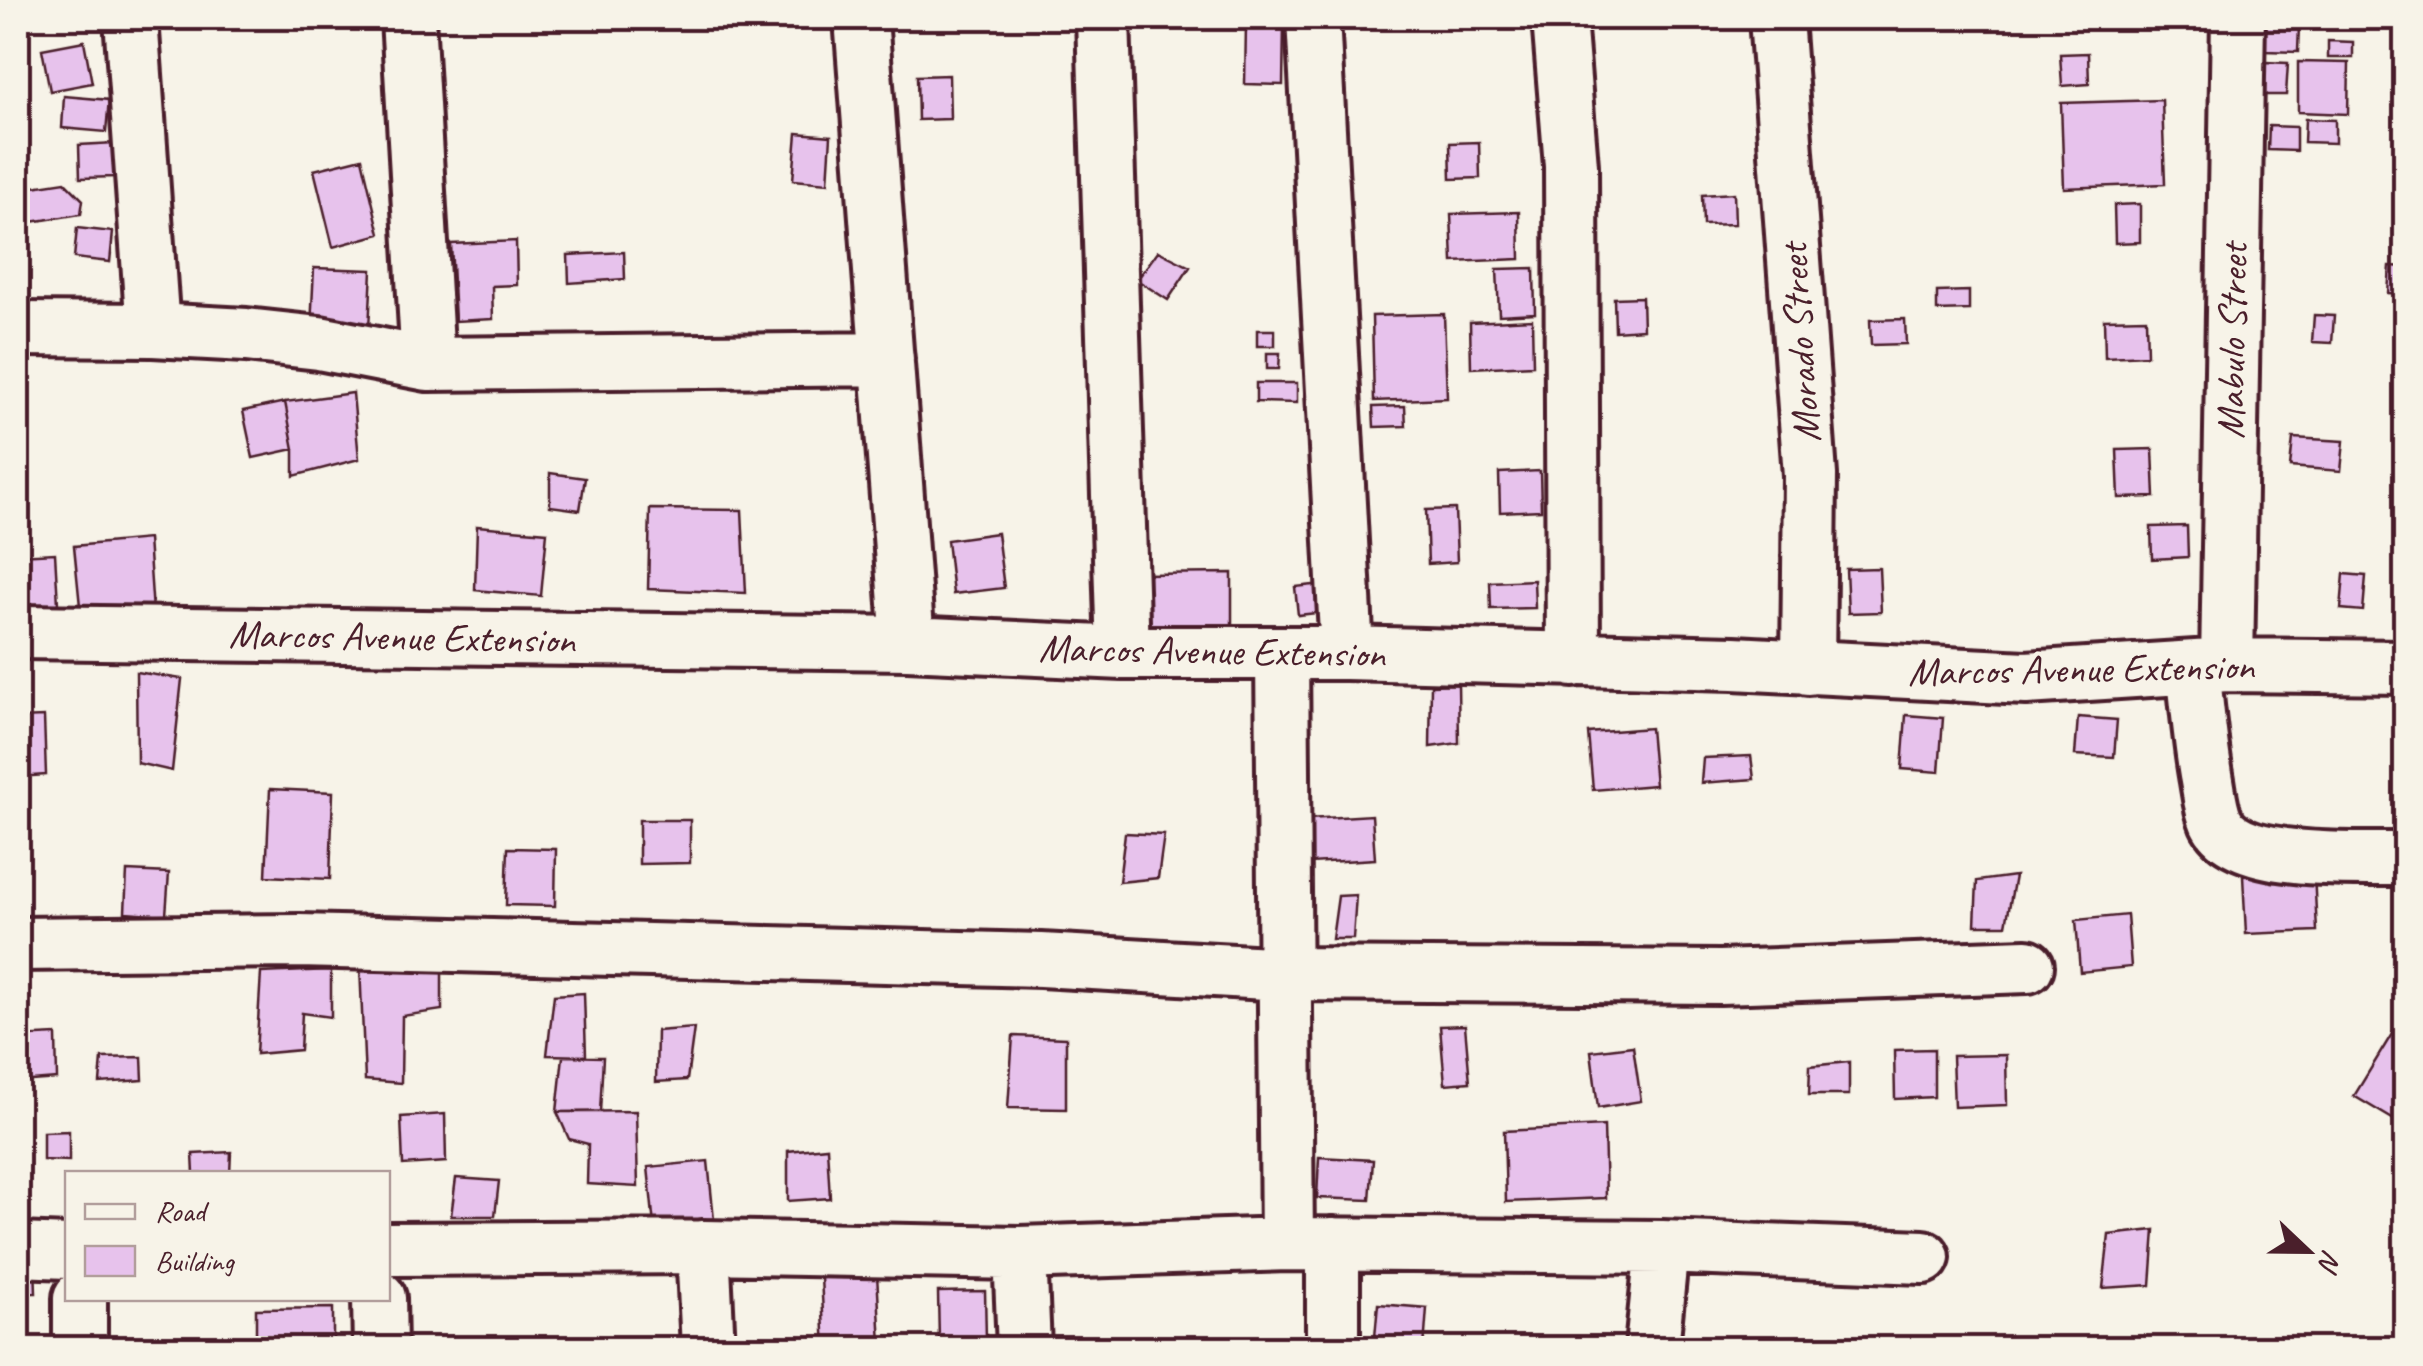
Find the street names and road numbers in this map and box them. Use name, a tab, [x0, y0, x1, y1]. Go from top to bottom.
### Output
street label: Morado Street	[1768, 238, 1832, 444]
street label: Mabulo Street	[2205, 239, 2259, 439]
street label: Marcos Avenue Extension	[229, 609, 576, 665]
street label: Marcos Avenue Extension	[1039, 623, 1386, 679]
street label: Marcos Avenue Extension	[1908, 641, 2255, 697]

